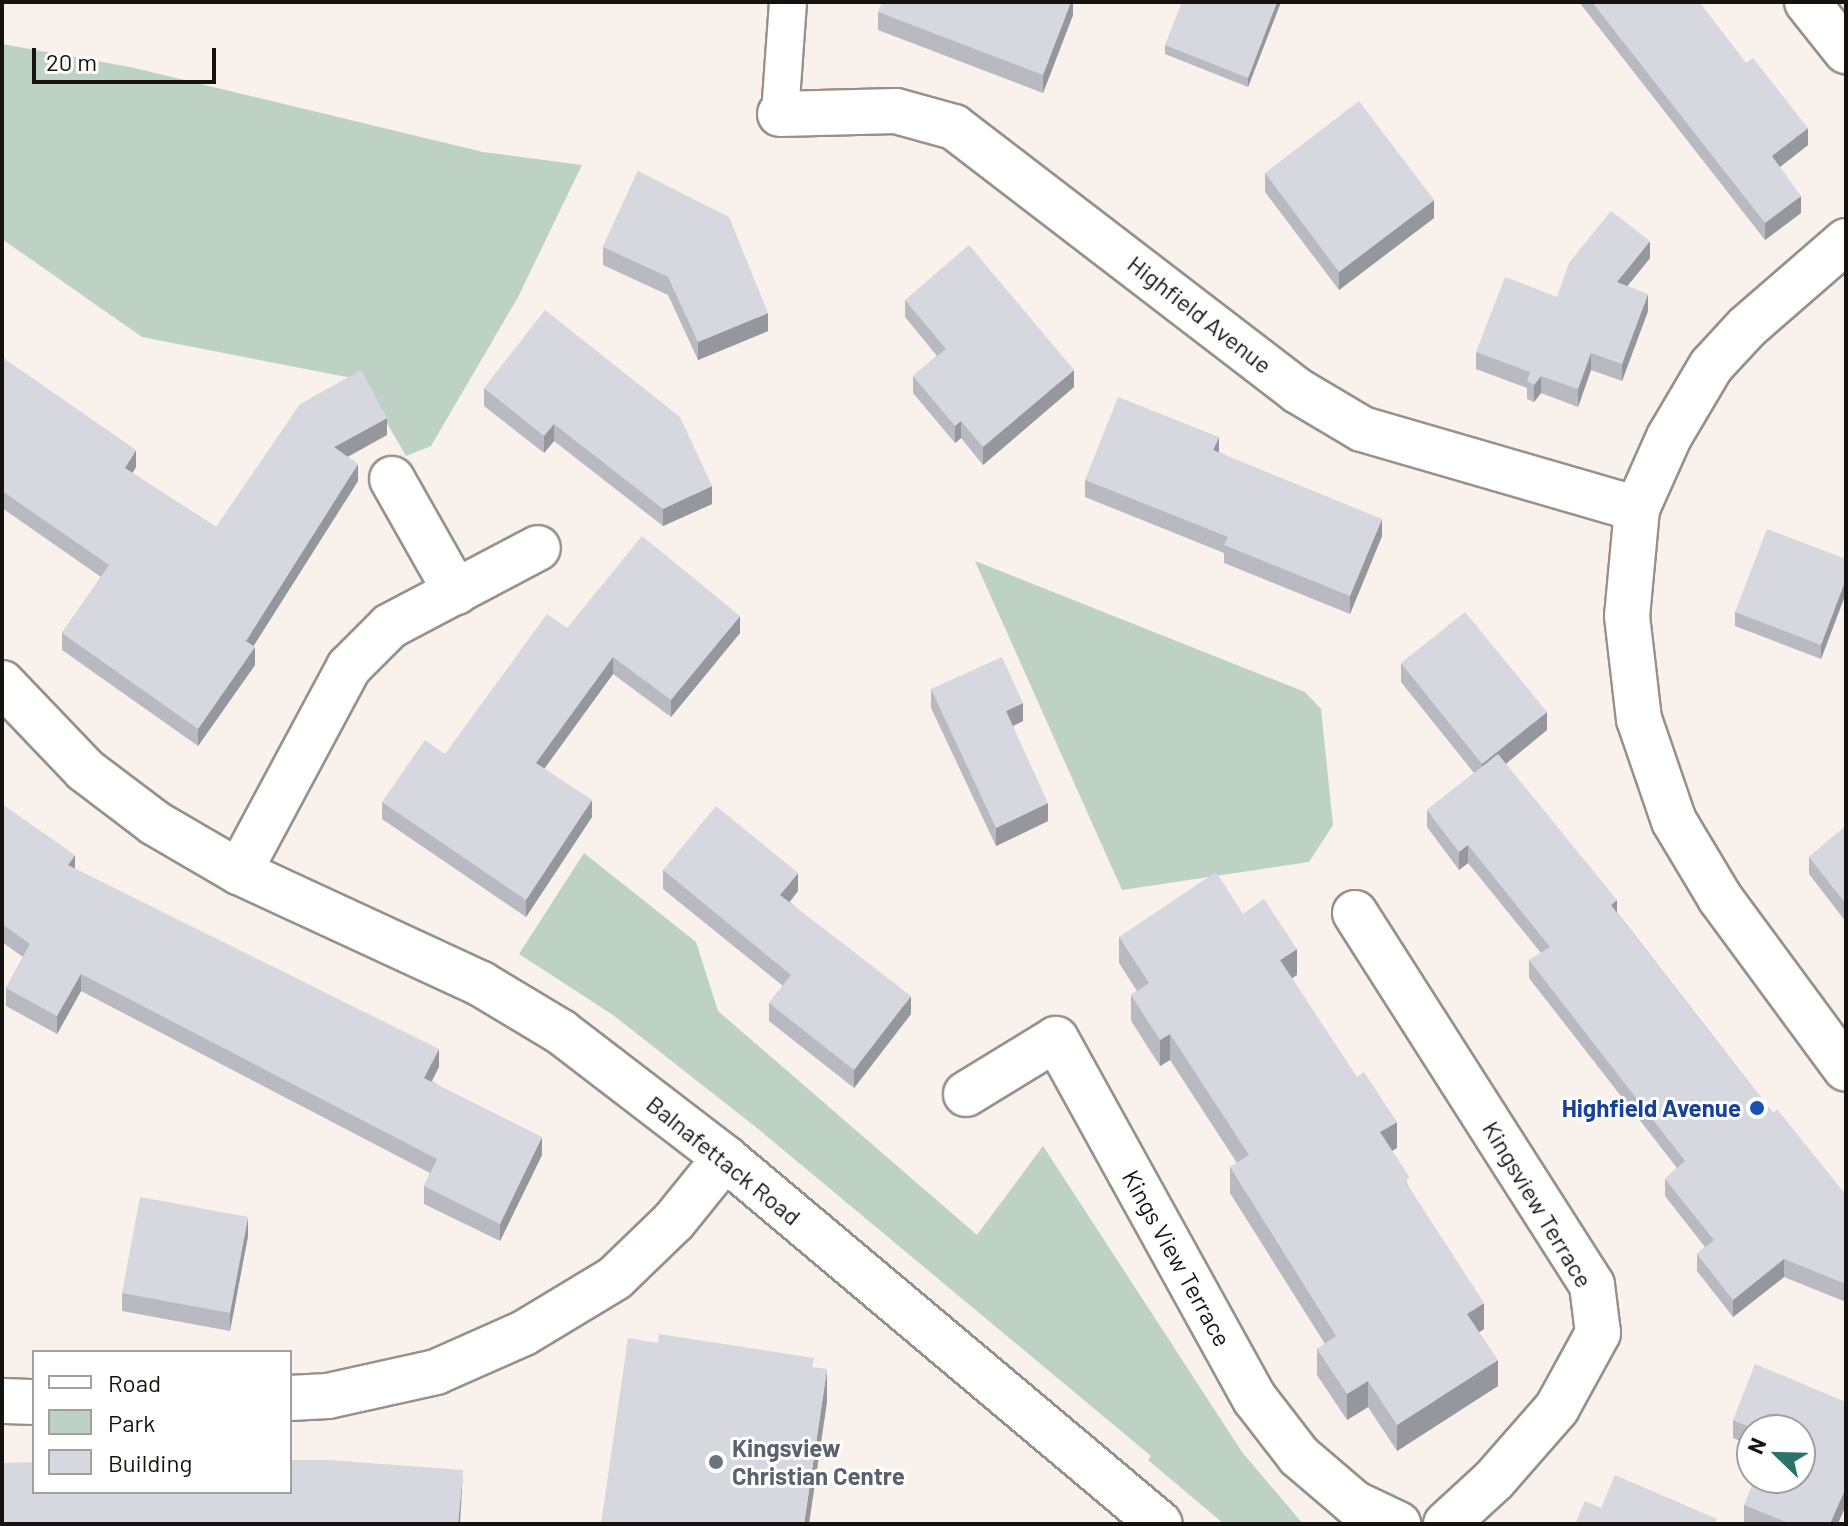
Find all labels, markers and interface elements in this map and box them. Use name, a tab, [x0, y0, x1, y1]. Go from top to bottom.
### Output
scale bar	[36, 32, 220, 82]
text: 20 m	[46, 47, 97, 76]
street label: Highfield Avenue	[1122, 249, 1278, 379]
street label: Balnafettack Road	[641, 1089, 807, 1231]
place label: Highfield Avenue	[1562, 1094, 1741, 1122]
marker: Highfield Avenue	[1748, 1099, 1766, 1117]
street label: Kingsview Terrace	[1477, 1116, 1599, 1292]
street label: Kings View Terrace	[1117, 1165, 1237, 1351]
legend	[32, 1350, 292, 1494]
text: Road	[108, 1368, 161, 1397]
text: Park	[108, 1408, 155, 1437]
north arrow	[1736, 1414, 1816, 1494]
place label: Kingsview Christian Centre	[732, 1434, 905, 1490]
text: N	[1741, 1434, 1771, 1457]
text: Building	[108, 1448, 192, 1477]
marker: Kingsview Christian Centre	[707, 1453, 725, 1471]

